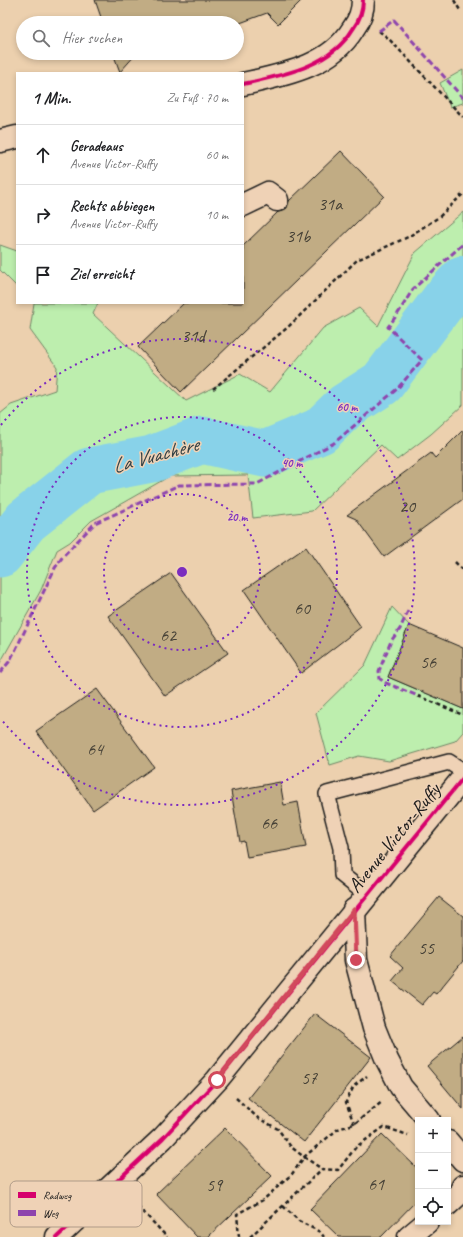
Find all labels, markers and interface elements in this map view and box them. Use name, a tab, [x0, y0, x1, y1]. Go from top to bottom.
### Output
search box	[16, 16, 244, 60]
icon: search	[30, 27, 52, 49]
text: Hier suchen	[62, 29, 122, 48]
text: 1 Min.	[32, 88, 71, 109]
text: Zu Fuß · 70 m	[167, 90, 228, 106]
text: Geradeaus	[70, 137, 123, 156]
icon: ahead	[32, 144, 54, 166]
text: 60 m	[206, 147, 228, 163]
text: Avenue Victor-Ruffy	[70, 156, 157, 172]
house number: 31a	[318, 193, 343, 215]
text: Rechts abbiegen	[70, 197, 154, 216]
icon: right	[32, 204, 54, 226]
text: 10 m	[206, 207, 228, 223]
text: Avenue Victor-Ruffy	[70, 216, 157, 232]
house number: 31b	[286, 225, 311, 247]
icon: arrive	[32, 264, 54, 286]
text: Ziel erreicht	[70, 265, 133, 284]
house number: 31d	[181, 325, 208, 347]
text: 60 m	[337, 399, 359, 415]
water label: La Vuachère	[109, 430, 204, 479]
text: 40 m	[282, 455, 303, 471]
house number: 20	[399, 495, 417, 517]
text: 20 m	[227, 509, 248, 525]
centre of rings	[175, 565, 189, 579]
house number: 60	[294, 597, 312, 619]
house number: 62	[160, 624, 178, 646]
house number: 56	[420, 651, 437, 673]
house number: 64	[87, 738, 105, 760]
street label: Avenue Victor-Ruffy	[342, 777, 447, 898]
house number: 66	[261, 812, 278, 834]
house number: 55	[418, 937, 435, 959]
route end	[347, 951, 365, 969]
house number: 57	[301, 1067, 318, 1089]
route start	[208, 1071, 226, 1089]
map controls	[415, 1117, 451, 1225]
button: +	[415, 1117, 451, 1153]
button: −	[415, 1153, 451, 1189]
house number: 61	[368, 1173, 385, 1195]
house number: 59	[206, 1174, 224, 1196]
legend	[10, 1181, 142, 1227]
text: Radweg	[43, 1188, 72, 1202]
button: locate	[415, 1189, 451, 1225]
text: Weg	[43, 1206, 60, 1220]

